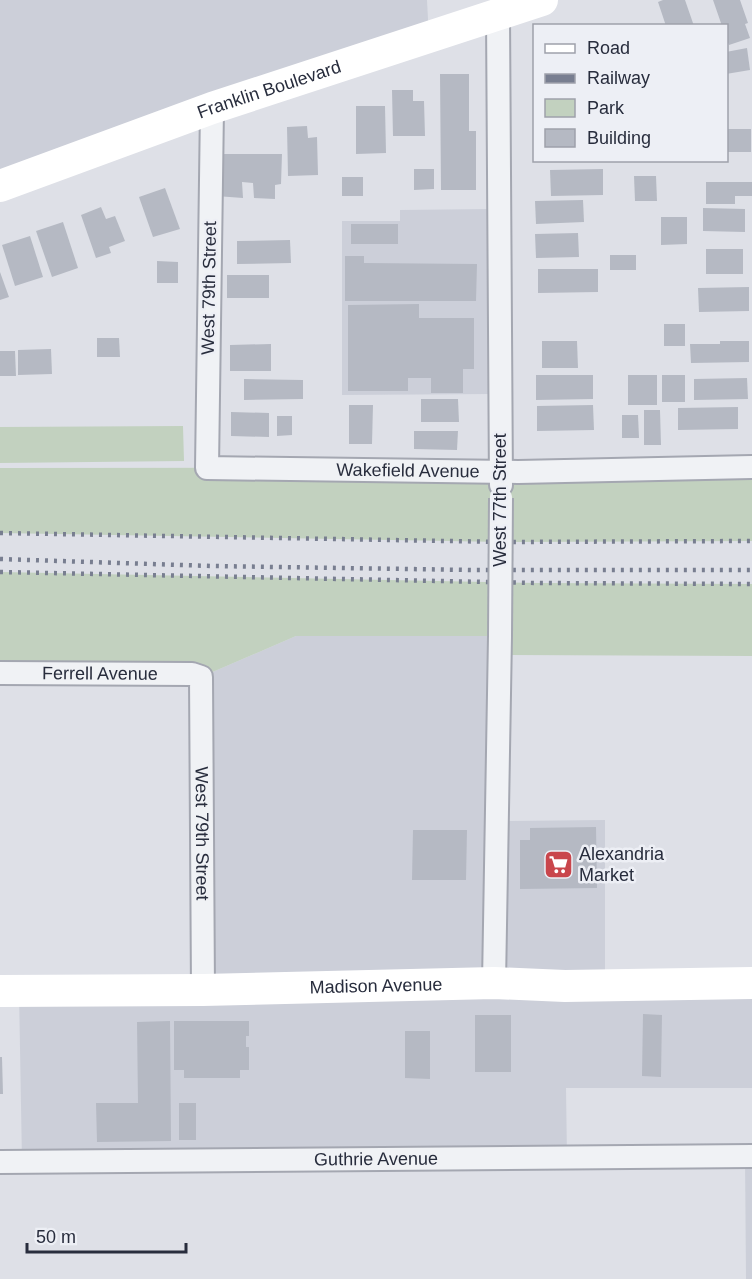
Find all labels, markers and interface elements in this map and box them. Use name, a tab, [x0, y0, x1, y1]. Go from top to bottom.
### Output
legend	[533, 24, 728, 162]
text: Road	[587, 38, 630, 58]
street label: Franklin Boulevard	[194, 56, 344, 123]
text: Railway	[587, 68, 650, 88]
text: Park	[587, 98, 625, 118]
text: Building	[587, 128, 651, 148]
street label: West 79th Street	[198, 221, 220, 355]
street label: West 77th Street	[490, 433, 510, 567]
street label: Wakefield Avenue	[336, 460, 480, 482]
street label: Ferrell Avenue	[42, 663, 158, 684]
street label: West 79th Street	[192, 767, 212, 901]
place label: Alexandria Market	[579, 844, 665, 885]
supermarket icon: Alexandria Market	[542, 848, 574, 880]
street label: Madison Avenue	[309, 974, 443, 997]
street label: Guthrie Avenue	[314, 1149, 438, 1169]
scale bar	[27, 1216, 186, 1254]
text: 50 m	[36, 1227, 76, 1247]

